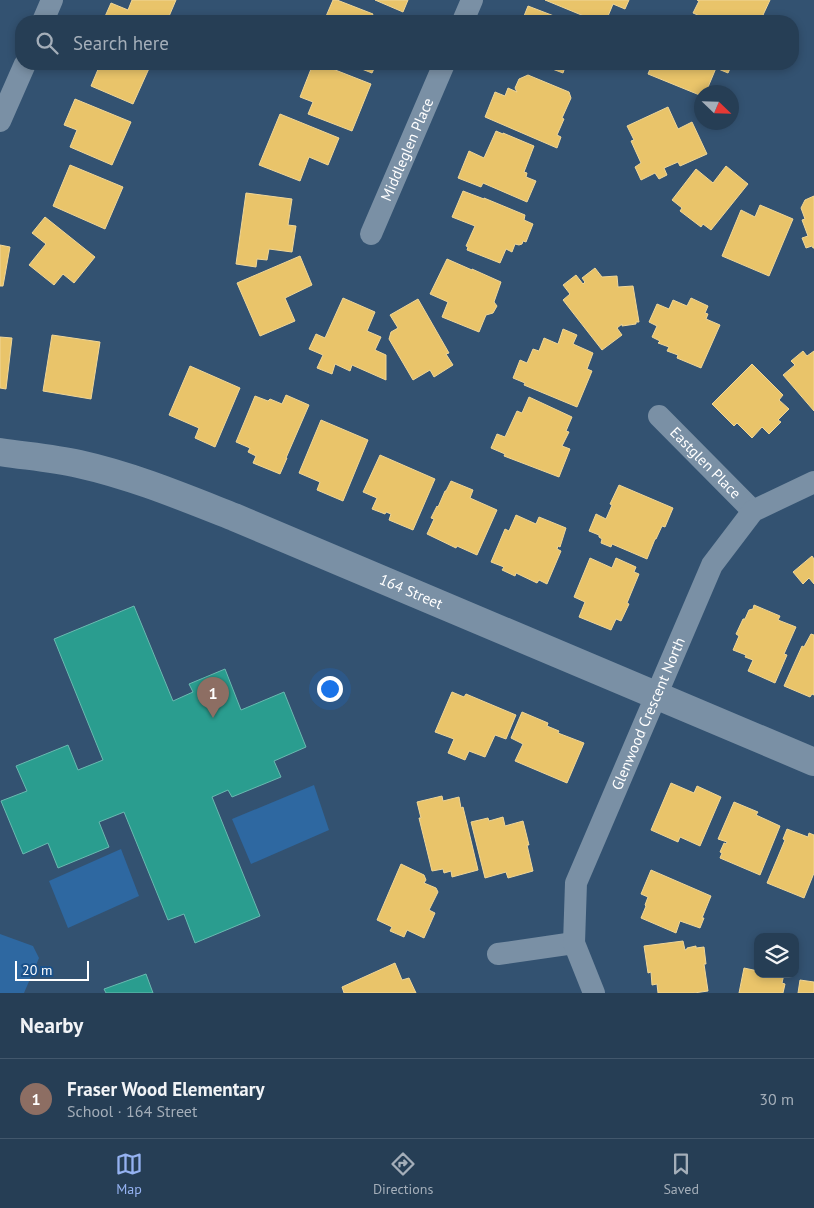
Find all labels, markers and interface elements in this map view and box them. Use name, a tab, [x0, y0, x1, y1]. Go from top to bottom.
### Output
search box	[15, 15, 799, 70]
icon: search	[33, 29, 61, 57]
text: Search here	[73, 31, 169, 55]
north arrow	[694, 85, 739, 130]
street label: Middleglen Place	[376, 95, 437, 204]
street label: Eastglen Place	[666, 423, 745, 502]
street label: 164 Street	[377, 570, 446, 613]
street label: Glenwood Crescent North	[607, 634, 689, 793]
your location	[317, 676, 343, 702]
pin: 1	[197, 677, 229, 718]
map controls	[754, 933, 799, 978]
button: layers	[754, 933, 799, 978]
scale bar	[15, 958, 89, 981]
text: 20 m	[22, 961, 52, 979]
text: Nearby	[20, 1012, 83, 1039]
text: Fraser Wood Elementary	[67, 1077, 265, 1101]
text: 1	[31, 1089, 41, 1109]
text: 30 m	[759, 1089, 794, 1109]
text: School · 164 Street	[67, 1101, 197, 1121]
tab: Map	[115, 1150, 143, 1198]
tab: Directions	[373, 1150, 433, 1198]
tab: Saved	[663, 1150, 699, 1198]

